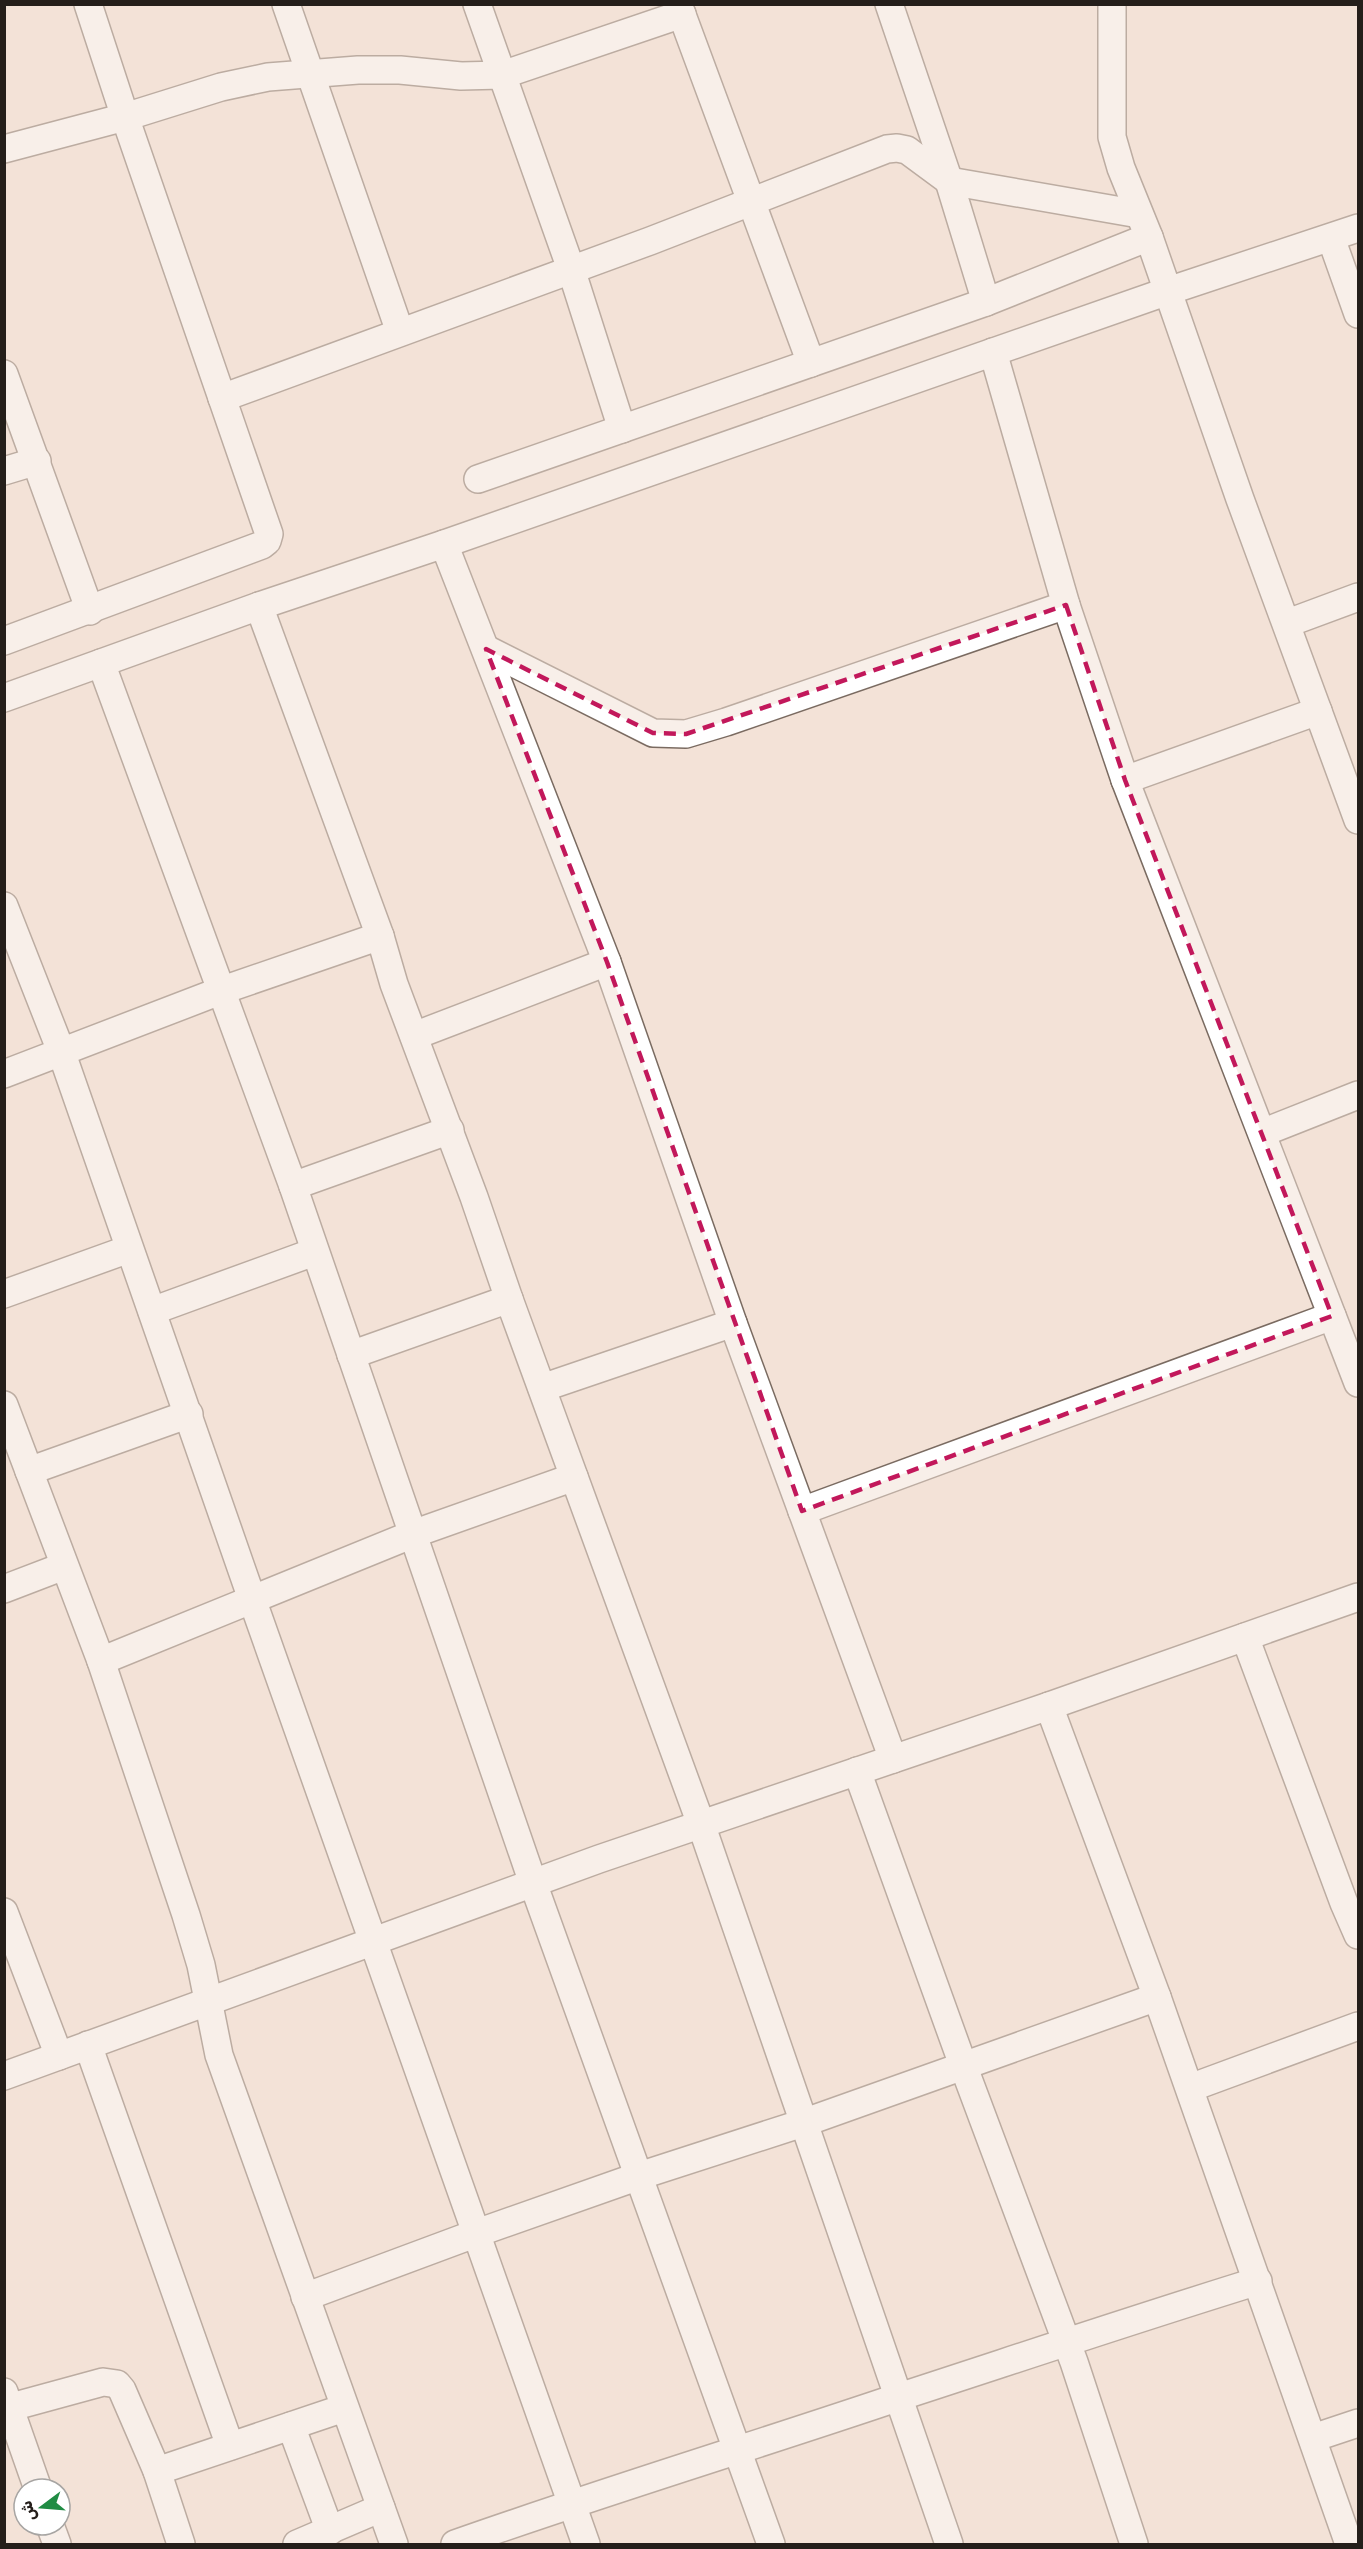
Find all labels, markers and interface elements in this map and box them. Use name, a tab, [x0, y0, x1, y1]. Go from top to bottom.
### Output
north arrow	[12, 2477, 72, 2537]
text: ش	[16, 2499, 40, 2523]

